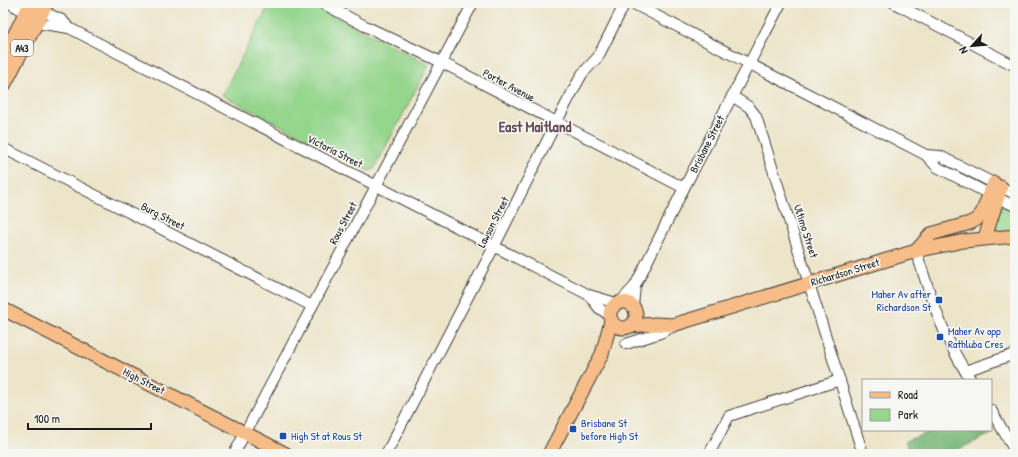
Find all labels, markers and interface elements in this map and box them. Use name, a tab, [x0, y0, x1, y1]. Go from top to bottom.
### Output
north arrow	[952, 26, 992, 66]
road number: A43	[11, 40, 33, 56]
text: N	[955, 45, 971, 56]
street label: Porter Avenue	[481, 65, 538, 105]
street label: Brisbane Street	[686, 113, 728, 175]
district label: East Maitland	[499, 116, 572, 137]
street label: Victoria Street	[305, 131, 365, 171]
street label: Lawson Street	[474, 194, 512, 250]
street label: Burg Street	[139, 199, 187, 233]
street label: Rous Street	[326, 199, 360, 247]
street label: Ultimo Street	[791, 203, 821, 260]
street label: Richardson Street	[809, 255, 881, 289]
place label: Maher Av after Richardson St	[871, 287, 932, 314]
marker: Maher Av after Richardson St	[934, 295, 944, 305]
place label: Maher Av opp Rathluba Cres	[948, 324, 1003, 351]
marker: Maher Av opp Rathluba Cres	[935, 332, 945, 342]
street label: High Street	[121, 364, 168, 398]
legend	[862, 379, 992, 431]
text: Road	[898, 386, 918, 403]
scale bar	[28, 405, 151, 431]
text: Park	[898, 406, 918, 423]
text: 100 m	[34, 410, 60, 427]
place label: Brisbane St before High St	[581, 416, 638, 443]
marker: Brisbane St before High St	[568, 424, 578, 434]
place label: High St at Rous St	[291, 429, 362, 443]
marker: High St at Rous St	[278, 431, 288, 441]

